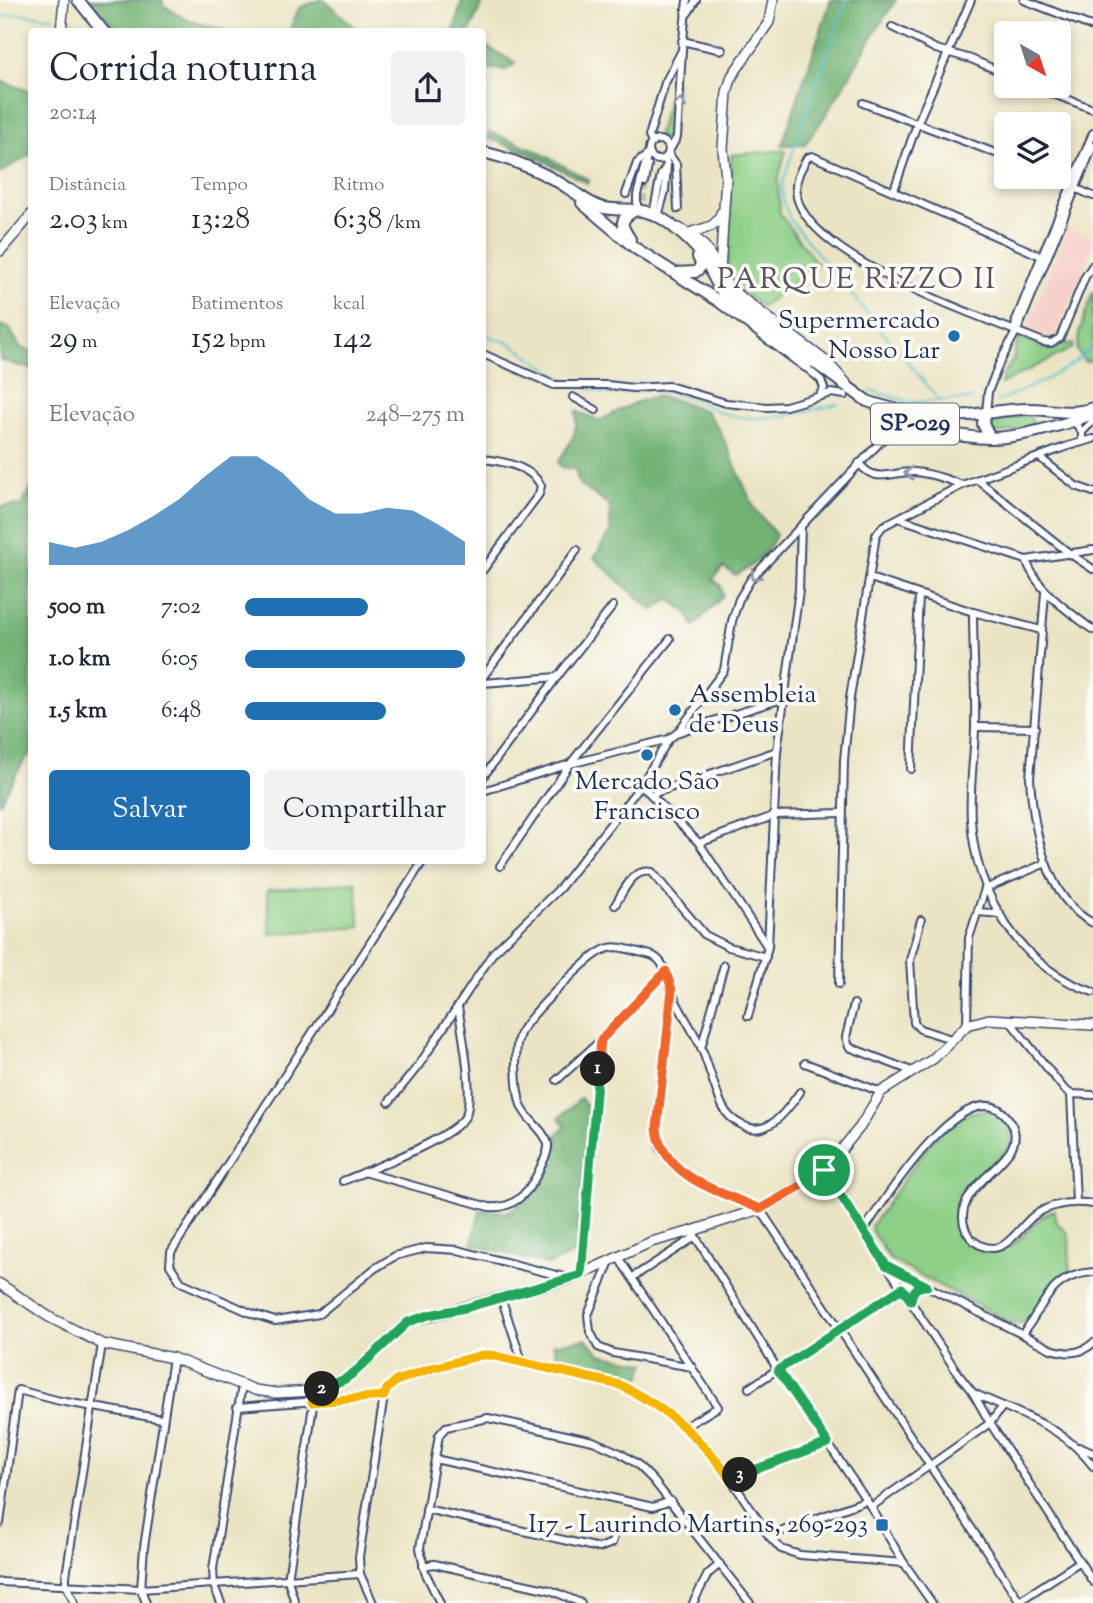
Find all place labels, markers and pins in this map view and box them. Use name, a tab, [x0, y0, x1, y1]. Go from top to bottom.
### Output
place label: Supermercado Nosso Lar	[778, 303, 940, 370]
marker: Supermercado Nosso Lar	[946, 328, 962, 344]
place label: Assembleia de Deus	[689, 677, 816, 744]
marker: Assembleia de Deus	[667, 702, 683, 718]
marker: Mercado São Francisco	[639, 747, 655, 763]
place label: Mercado São Francisco	[575, 764, 719, 831]
pin: 1	[580, 1052, 616, 1086]
pin	[794, 1140, 854, 1200]
pin: 2	[304, 1372, 340, 1406]
pin: 3	[722, 1458, 758, 1492]
place label: I17 - Laurindo Martins, 269-293	[528, 1507, 868, 1544]
marker: I17 - Laurindo Martins, 269-293	[874, 1517, 890, 1533]

